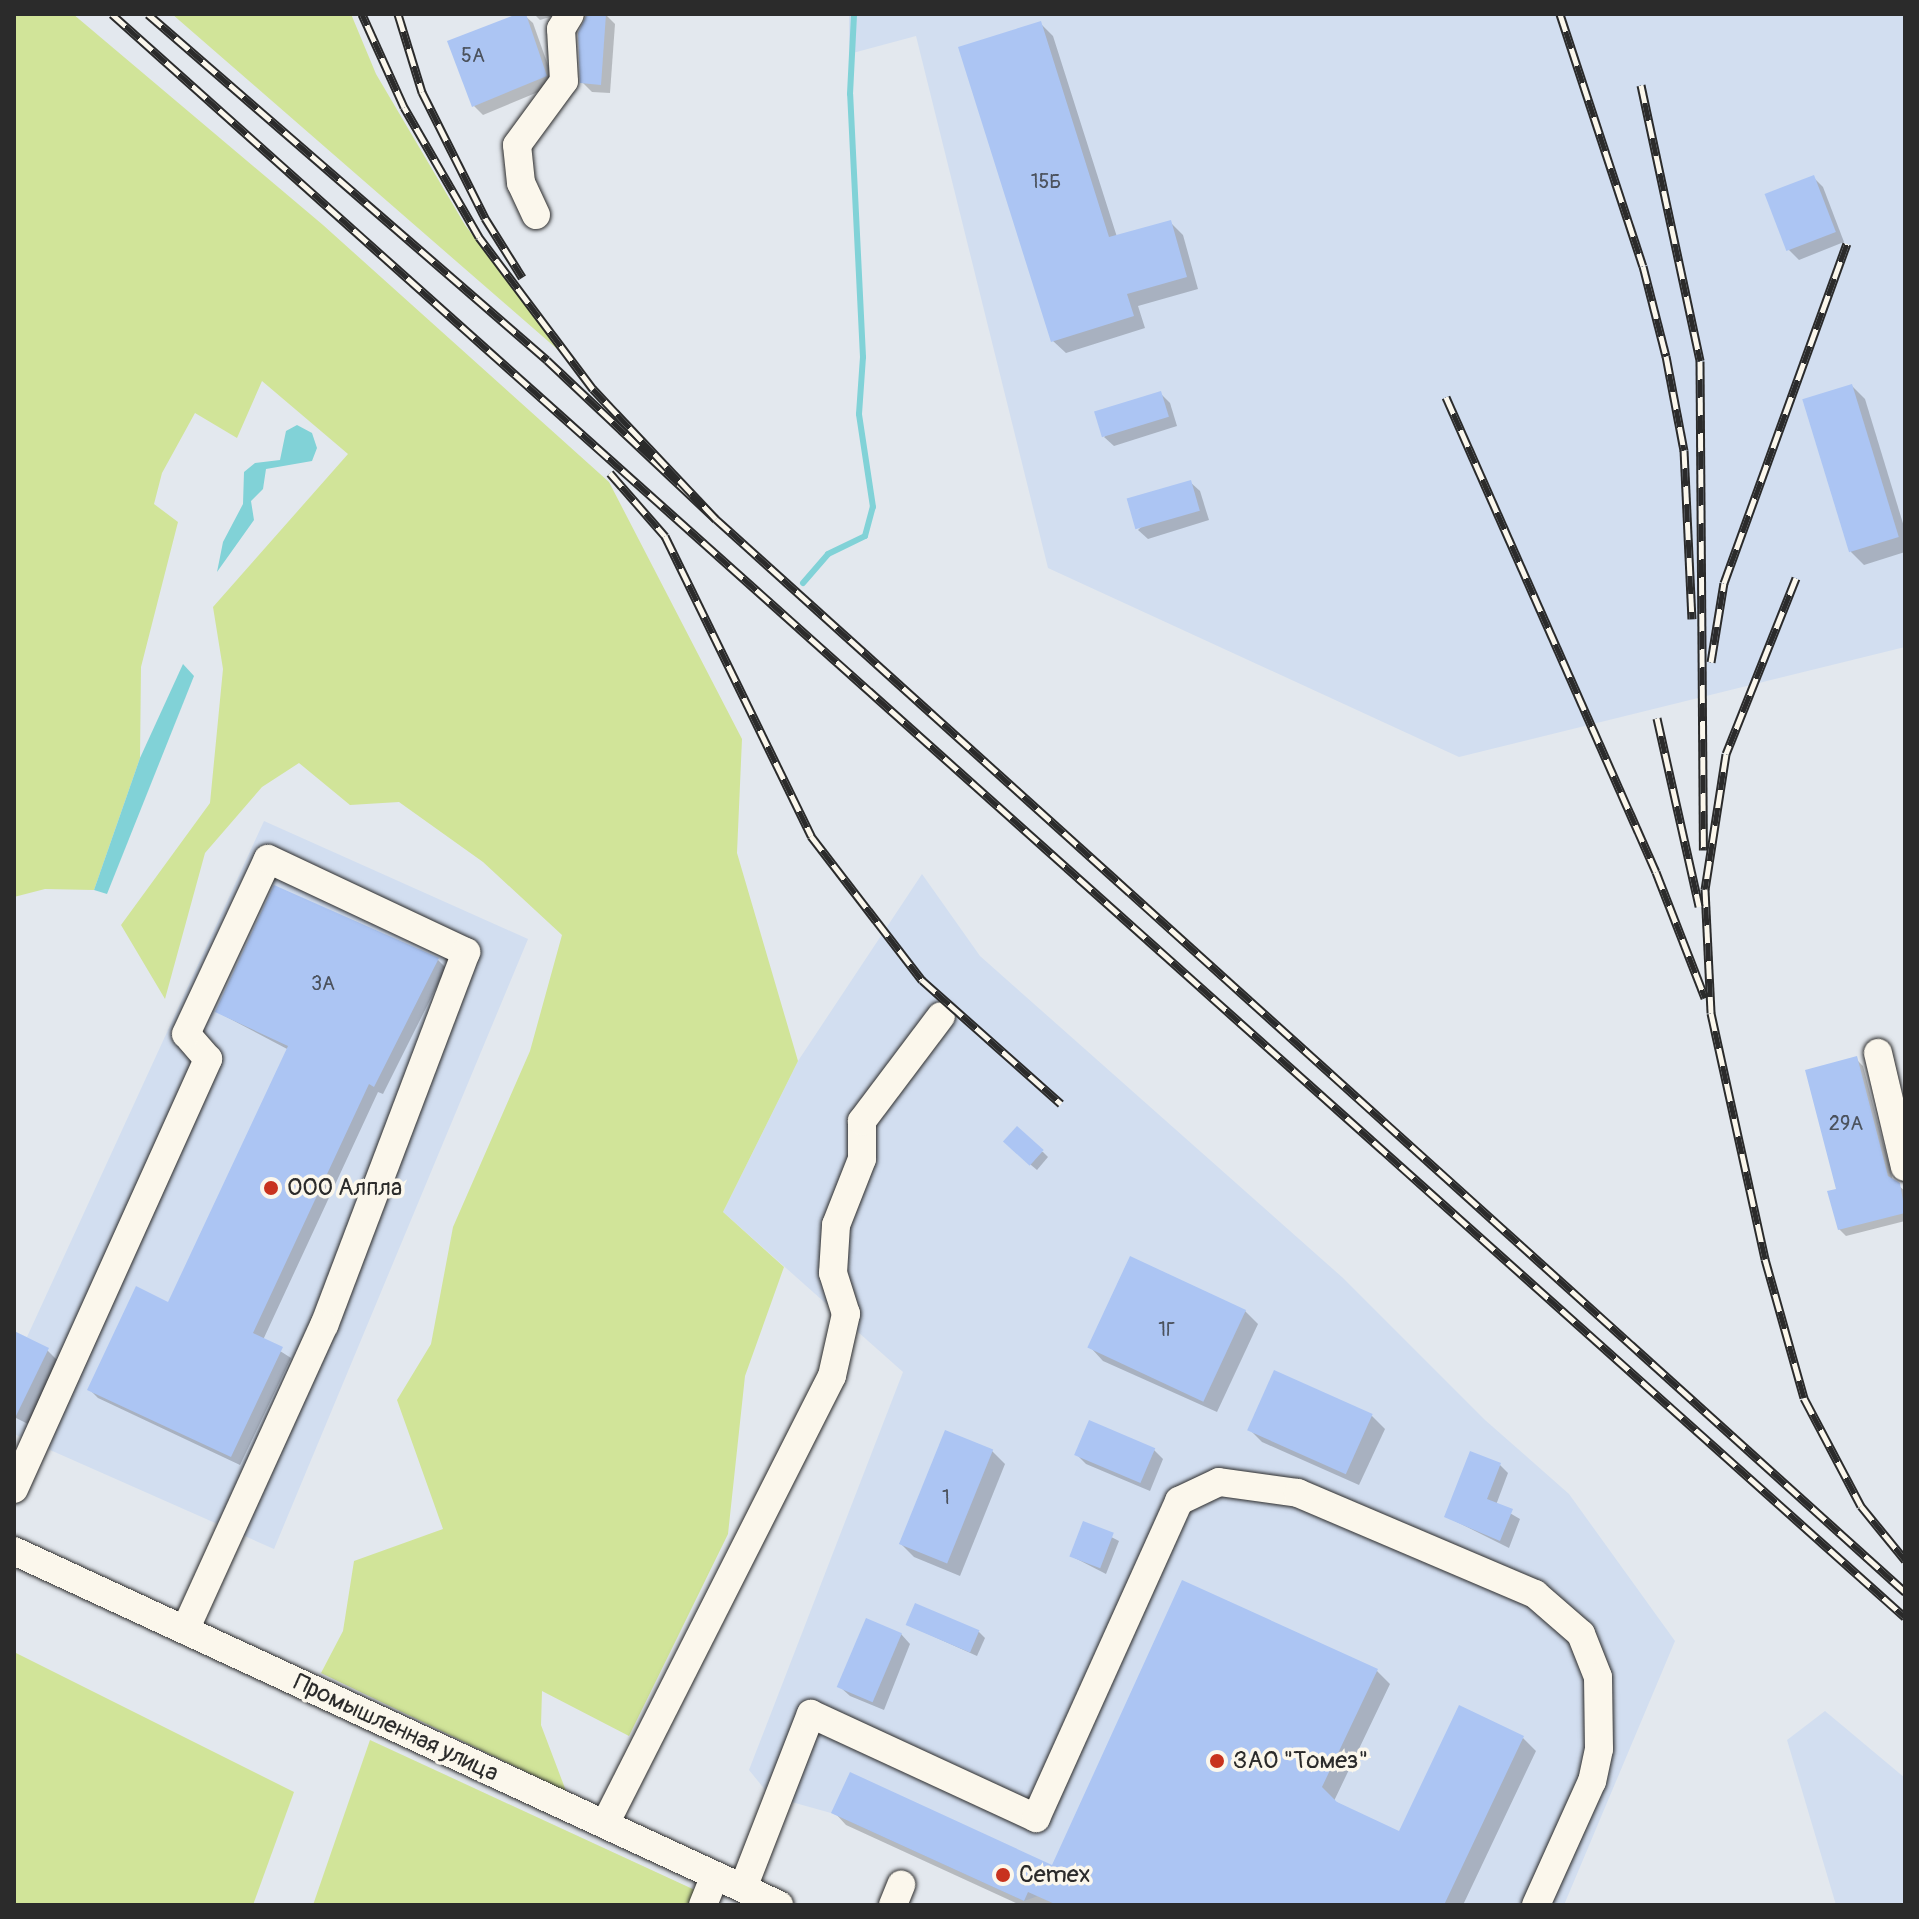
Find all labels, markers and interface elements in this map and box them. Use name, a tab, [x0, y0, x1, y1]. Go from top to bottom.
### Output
house number: 5А	[461, 43, 485, 67]
house number: 15Б	[1031, 169, 1061, 193]
house number: 3А	[311, 971, 335, 995]
house number: 29А	[1829, 1111, 1863, 1135]
place label: ООО Алпла	[287, 1174, 402, 1202]
marker: ООО Алпла	[262, 1179, 280, 1197]
house number: 1Г	[1158, 1317, 1176, 1341]
house number: 1	[942, 1485, 950, 1509]
street label: Промышленная улица	[289, 1668, 503, 1788]
place label: ЗАО "Томез"	[1233, 1747, 1368, 1775]
marker: ЗАО "Томез"	[1208, 1752, 1226, 1770]
place label: Cemex	[1019, 1861, 1091, 1889]
marker: Cemex	[994, 1866, 1012, 1884]

